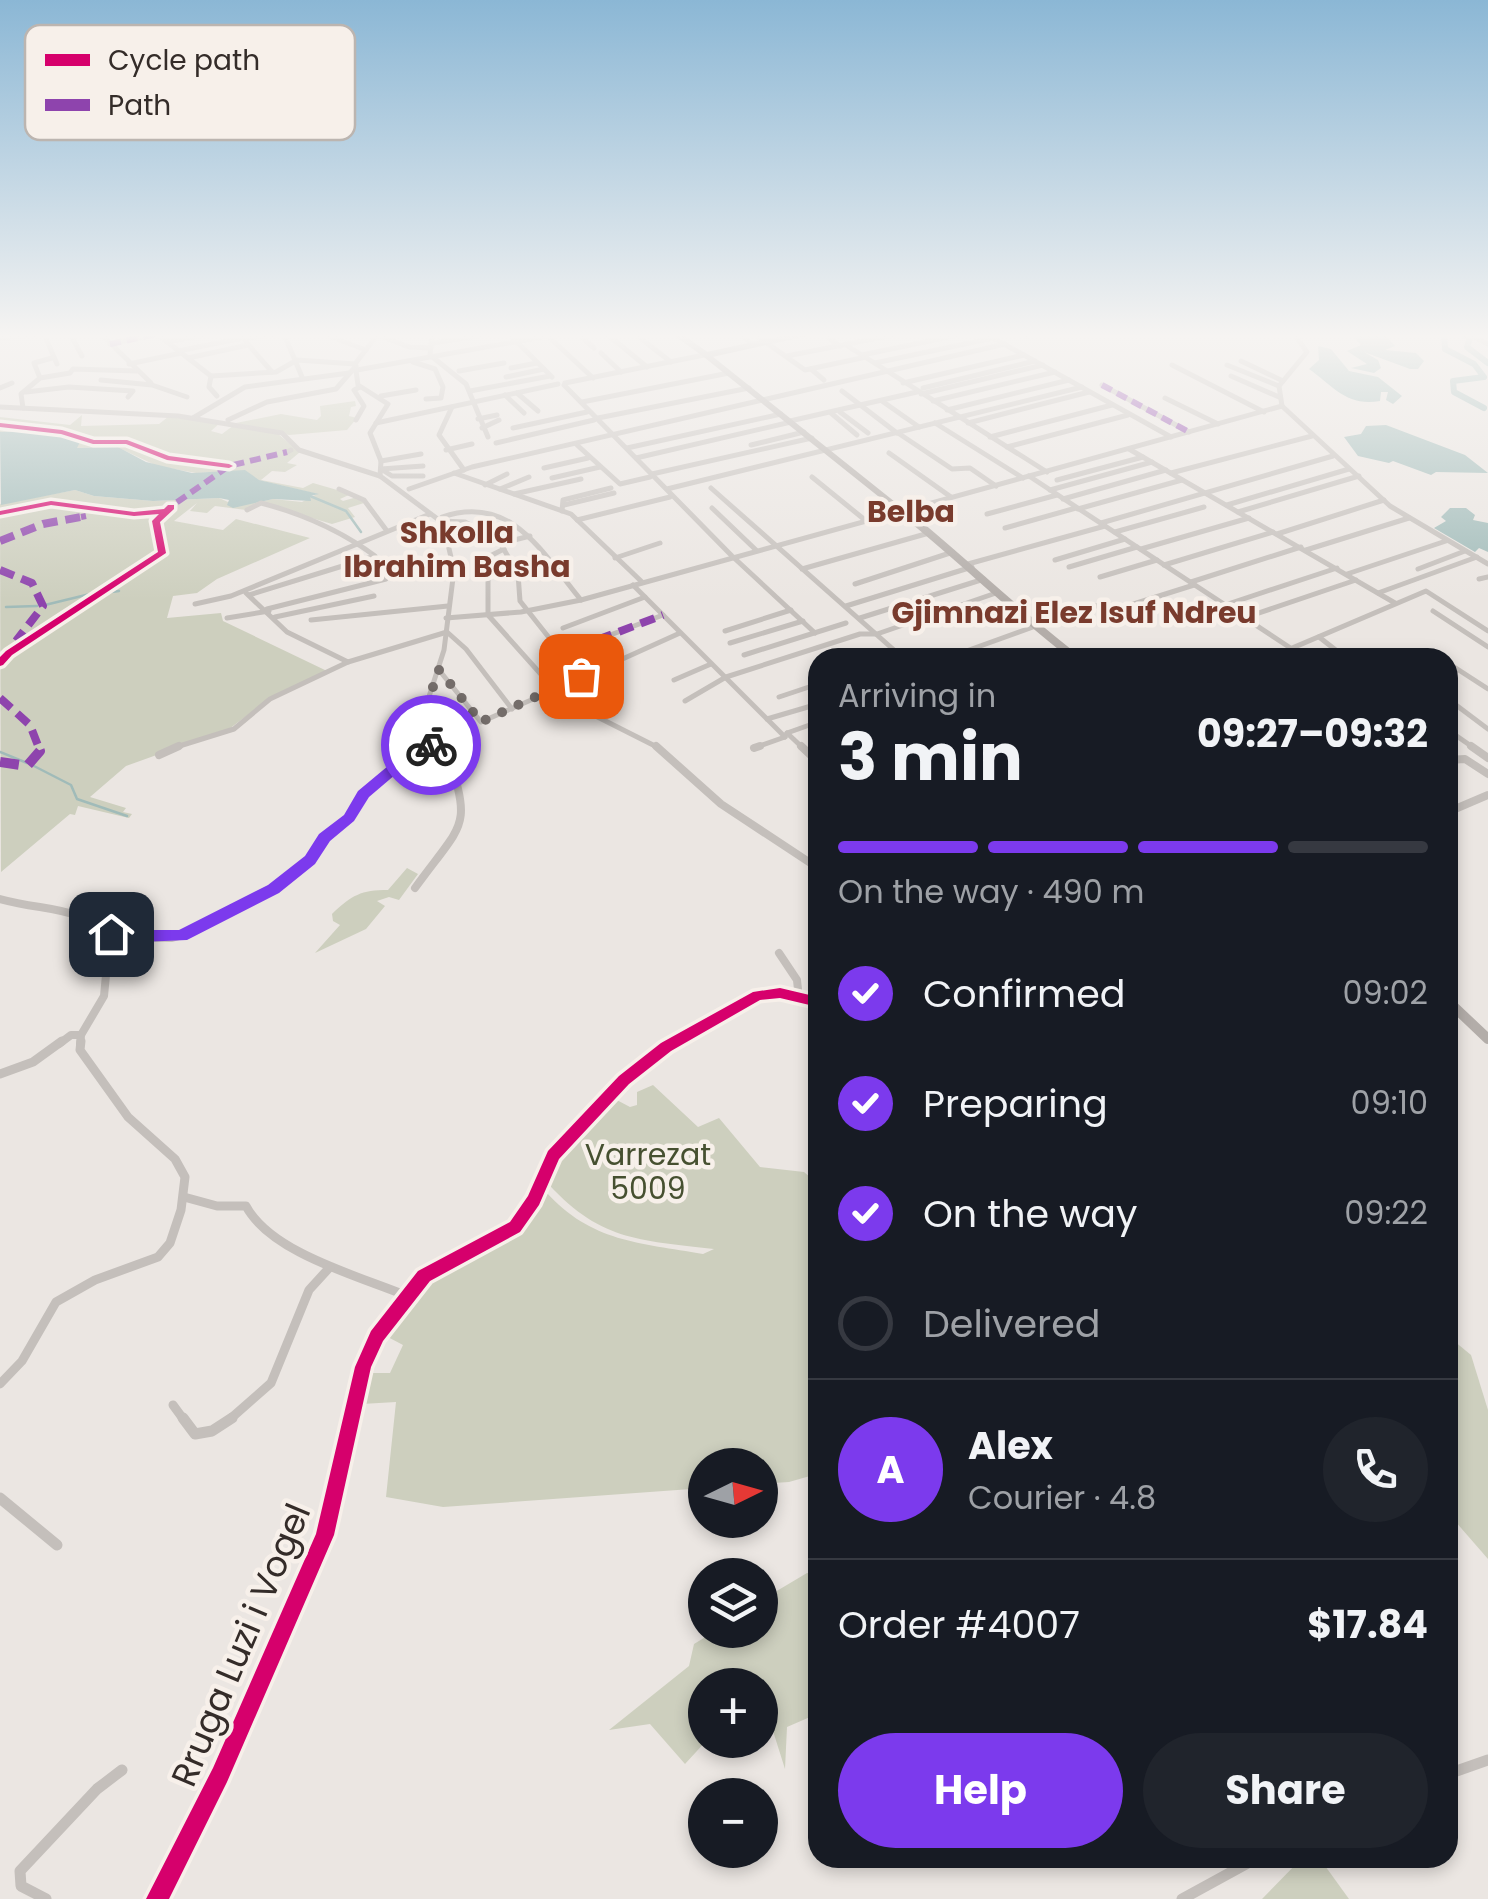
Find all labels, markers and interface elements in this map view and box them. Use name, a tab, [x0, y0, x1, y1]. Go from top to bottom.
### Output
legend	[25, 25, 355, 140]
text: Cycle path	[108, 41, 260, 80]
text: Path	[108, 86, 171, 125]
district label: Belba	[867, 490, 955, 533]
district label: Shkolla Ibrahim Basha	[343, 511, 571, 588]
district label: Gjimnazi Elez Isuf Ndreu	[891, 591, 1257, 634]
pin	[539, 634, 624, 719]
icon: bag	[554, 649, 609, 704]
text: Arriving in	[838, 673, 996, 718]
courier	[381, 695, 481, 795]
text: 09:27–09:32	[1197, 707, 1428, 760]
text: 3 min	[838, 712, 1023, 803]
icon: bike	[404, 718, 459, 773]
text: On the way · 490 m	[838, 869, 1144, 914]
pin	[69, 892, 154, 977]
icon: home	[84, 907, 139, 962]
icon: check	[838, 966, 893, 1021]
text: Confirmed	[923, 967, 1125, 1020]
text: 09:02	[1342, 970, 1428, 1015]
icon: check	[838, 1076, 893, 1131]
text: Preparing	[923, 1077, 1108, 1130]
text: 09:10	[1351, 1080, 1428, 1125]
park label: Varrezat 5009	[585, 1133, 711, 1210]
icon: check	[838, 1186, 893, 1241]
text: On the way	[923, 1187, 1137, 1240]
text: 09:22	[1344, 1190, 1428, 1235]
text: Delivered	[923, 1297, 1100, 1350]
button: phone	[1323, 1417, 1428, 1522]
text: Alex	[968, 1419, 1053, 1472]
text: A	[876, 1443, 905, 1496]
north arrow	[688, 1448, 778, 1538]
map controls	[688, 1448, 778, 1868]
text: Courier · 4.8	[968, 1475, 1156, 1520]
street label: Rruga Luzi i Vogel	[159, 1496, 322, 1794]
button: layers	[688, 1558, 778, 1648]
text: Order #4007	[838, 1598, 1080, 1651]
text: $17.84	[1307, 1598, 1428, 1651]
button: +	[688, 1668, 778, 1758]
button: Help	[838, 1733, 1123, 1848]
button: Share	[1143, 1733, 1428, 1848]
button: −	[688, 1778, 778, 1868]

